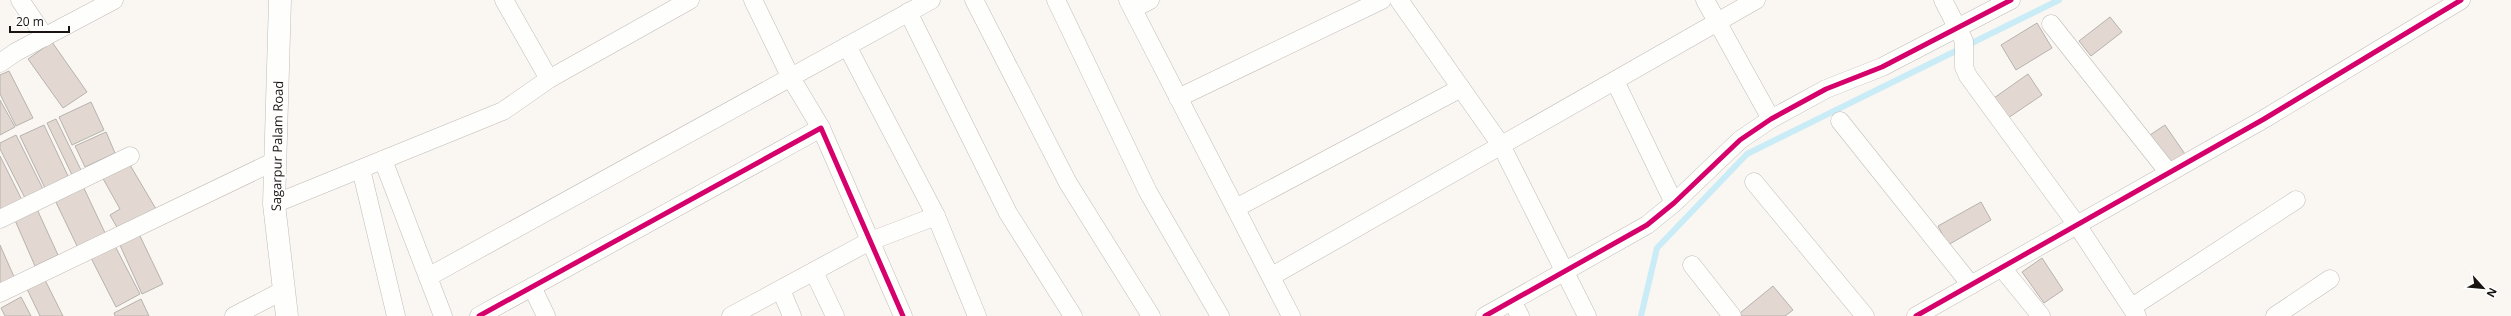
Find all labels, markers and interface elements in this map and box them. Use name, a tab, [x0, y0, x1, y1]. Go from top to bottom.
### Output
scale bar	[10, 8, 69, 34]
text: 20 m	[16, 13, 44, 30]
street label: Sagarpur Palam Road	[267, 81, 287, 211]
north arrow	[2463, 268, 2503, 308]
text: N	[2484, 285, 2501, 300]

